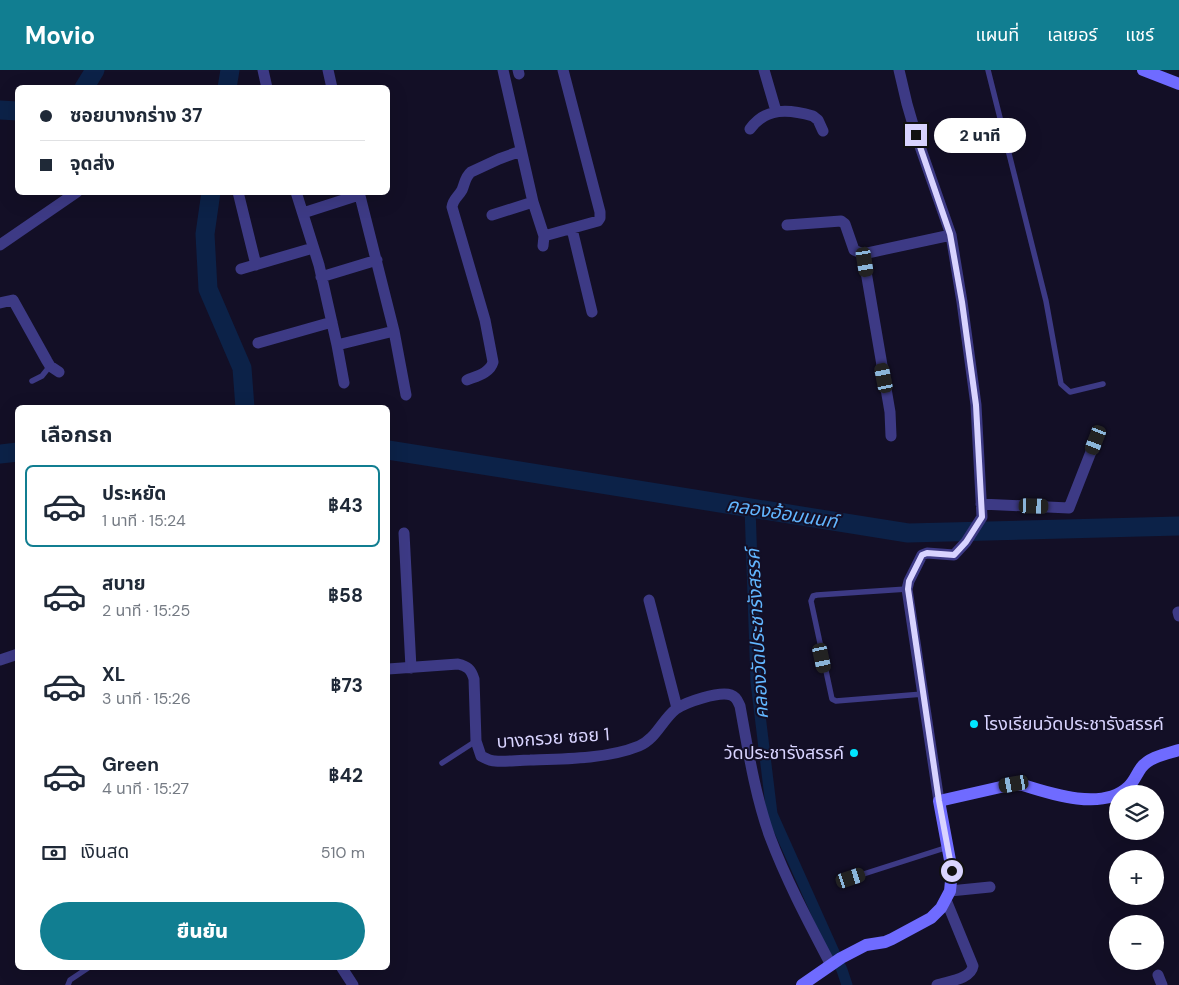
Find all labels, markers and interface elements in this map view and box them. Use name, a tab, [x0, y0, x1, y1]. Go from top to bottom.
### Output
text: Movio	[25, 20, 95, 51]
text: แผนที่	[975, 23, 1019, 47]
text: เลเยอร์	[1047, 23, 1097, 47]
text: แชร์	[1125, 23, 1154, 47]
text: ซอยบางกร่าง 37	[70, 103, 203, 128]
callout: 2 นาที	[934, 118, 1026, 152]
route end	[905, 124, 927, 146]
text: 2 นาที	[959, 125, 1001, 146]
text: จุดส่ง	[70, 151, 115, 176]
car	[855, 246, 874, 278]
car	[873, 362, 894, 394]
text: เลือกรถ	[40, 420, 113, 449]
car	[1083, 423, 1108, 457]
text: ประหยัด	[102, 481, 166, 506]
icon: car	[42, 484, 87, 529]
water label: คลองอ้อมนนท์	[725, 492, 843, 535]
text: ฿43	[328, 493, 363, 518]
car	[1018, 498, 1049, 514]
text: 1 นาที · 15:24	[102, 510, 186, 531]
water label: คลองวัดประชารังสรรค์	[740, 544, 774, 720]
text: สบาย	[102, 571, 146, 596]
icon: car	[42, 574, 87, 619]
text: ฿58	[328, 583, 363, 608]
text: 2 นาที · 15:25	[102, 600, 190, 621]
car	[811, 642, 832, 674]
text: XL	[102, 662, 125, 687]
icon: car	[42, 664, 87, 709]
text: ฿73	[330, 673, 363, 698]
text: 3 นาที · 15:26	[102, 688, 191, 709]
place label: โรงเรียนวัดประชารังสรรค์	[984, 712, 1164, 736]
marker: โรงเรียนวัดประชารังสรรค์	[968, 718, 980, 730]
street label: บางกรวย ซอย 1	[496, 722, 610, 754]
place label: วัดประชารังสรรค์	[724, 741, 844, 765]
marker: วัดประชารังสรรค์	[848, 747, 860, 759]
text: Green	[102, 752, 159, 777]
icon: car	[42, 754, 87, 799]
text: ฿42	[328, 763, 363, 788]
car	[997, 774, 1030, 794]
text: 4 นาที · 15:27	[102, 778, 189, 799]
map controls	[1109, 785, 1164, 970]
button: layers	[1109, 785, 1164, 840]
icon: cash	[40, 839, 68, 867]
text: เงินสด	[80, 839, 129, 864]
text: 510 m	[321, 842, 365, 863]
button: +	[1109, 850, 1164, 905]
route start	[941, 860, 963, 882]
car	[834, 866, 867, 890]
button: ยืนยัน	[40, 902, 365, 960]
button: −	[1109, 915, 1164, 970]

